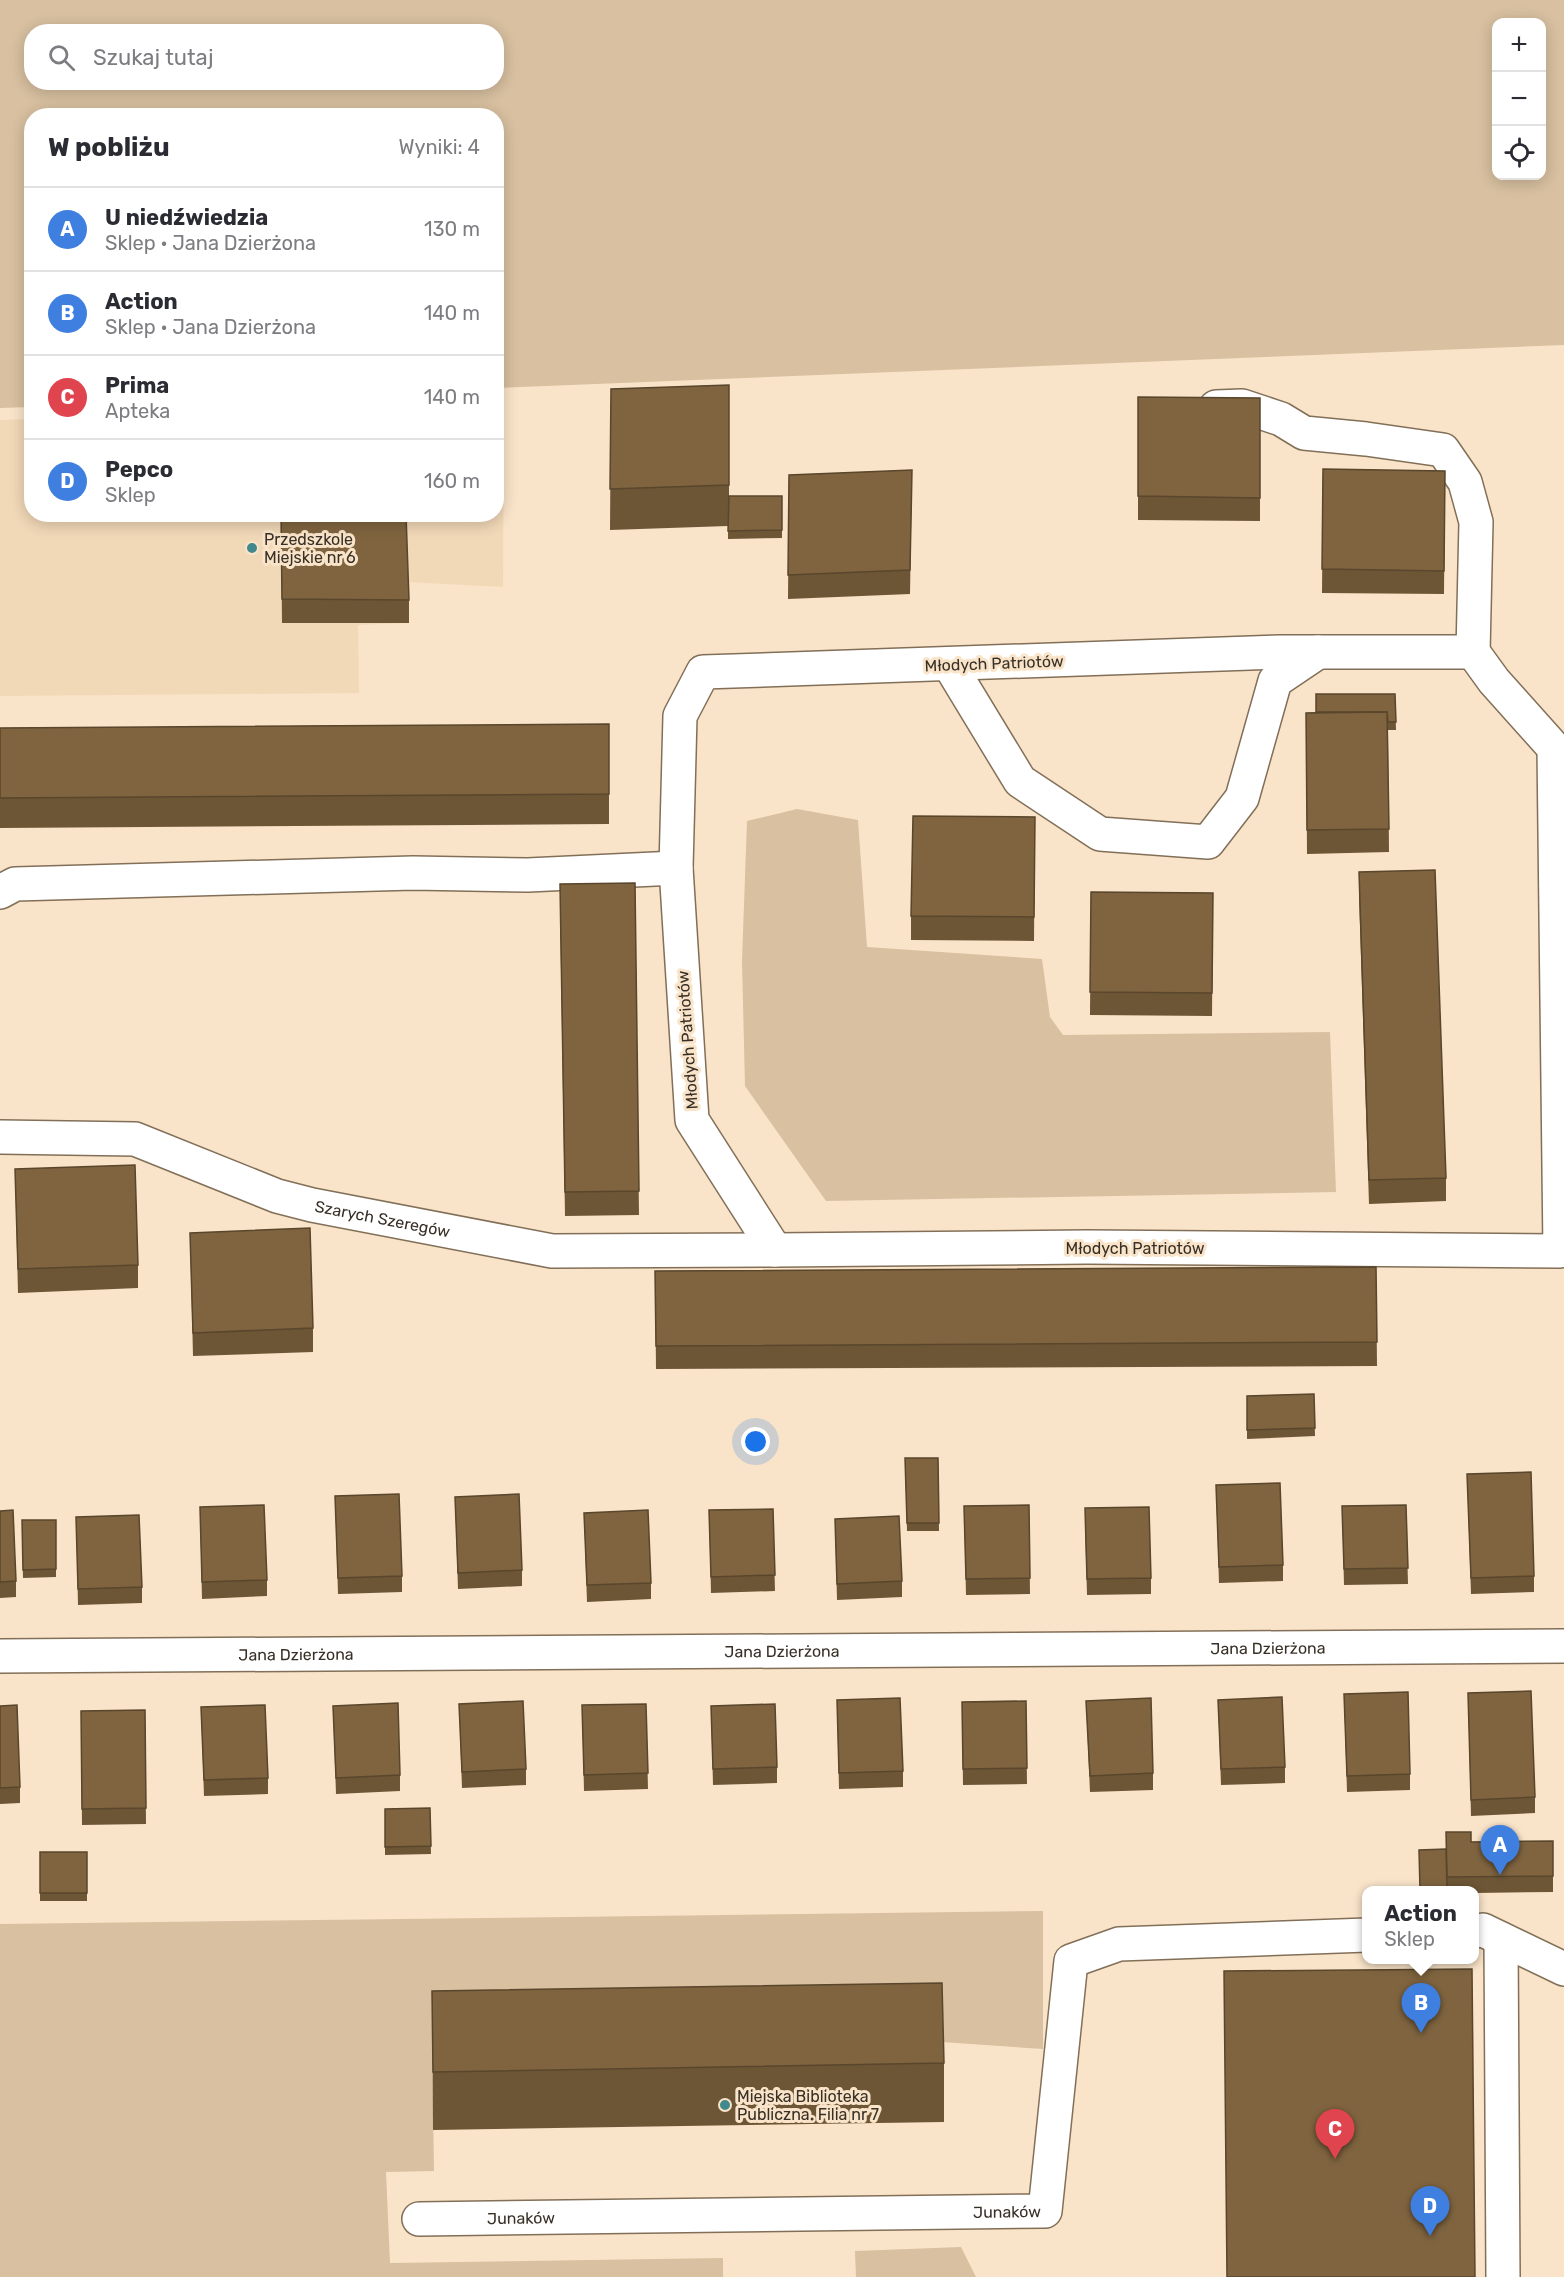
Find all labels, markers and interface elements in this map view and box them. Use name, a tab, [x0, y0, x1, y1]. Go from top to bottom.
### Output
map controls	[1492, 18, 1546, 180]
button: +	[1492, 18, 1546, 72]
search box	[24, 24, 504, 90]
icon: search	[45, 41, 78, 74]
text: Szukaj tutaj	[93, 44, 214, 71]
button: −	[1492, 72, 1546, 126]
button: locate	[1492, 126, 1546, 180]
text: W pobliżu	[48, 132, 170, 163]
text: Wyniki: 4	[398, 135, 480, 159]
text: U niedźwiedzia	[105, 204, 268, 231]
text: A	[60, 217, 75, 241]
text: 130 m	[424, 217, 480, 241]
text: Sklep · Jana Dzierżona	[105, 231, 316, 255]
text: Action	[105, 288, 178, 315]
text: B	[60, 301, 75, 325]
text: 140 m	[424, 301, 480, 325]
text: Sklep · Jana Dzierżona	[105, 315, 316, 339]
text: Prima	[105, 372, 169, 399]
text: C	[60, 385, 75, 409]
text: 140 m	[424, 385, 480, 409]
text: Apteka	[105, 399, 170, 423]
text: Pepco	[105, 456, 173, 483]
text: D	[60, 469, 75, 493]
text: 160 m	[424, 469, 480, 493]
text: Sklep	[105, 483, 156, 507]
place label: Przedszkole Miejskie nr 6	[264, 530, 356, 567]
marker: Przedszkole Miejskie nr 6	[245, 541, 259, 555]
street label: Młodych Patriotów	[924, 652, 1064, 675]
street label: Młodych Patriotów	[673, 970, 702, 1110]
street label: Szarych Szeregów	[313, 1197, 452, 1241]
street label: Młodych Patriotów	[1065, 1239, 1205, 1258]
your location	[741, 1427, 770, 1456]
street label: Jana Dzierżona	[1210, 1639, 1326, 1658]
street label: Jana Dzierżona	[724, 1642, 840, 1661]
street label: Jana Dzierżona	[238, 1645, 354, 1664]
pin: A	[1480, 1826, 1520, 1875]
popup	[1362, 1886, 1479, 1964]
text: Action	[1384, 1900, 1457, 1927]
text: Sklep	[1384, 1927, 1435, 1951]
pin: B	[1402, 1984, 1440, 2033]
place label: Miejska Biblioteka Publiczna. Filia nr 7	[737, 2087, 879, 2124]
marker: Miejska Biblioteka Publiczna. Filia nr 7	[718, 2098, 732, 2112]
pin: C	[1316, 2110, 1354, 2159]
pin: D	[1410, 2186, 1450, 2236]
street label: Junaków	[973, 2202, 1041, 2222]
street label: Junaków	[487, 2208, 555, 2228]

